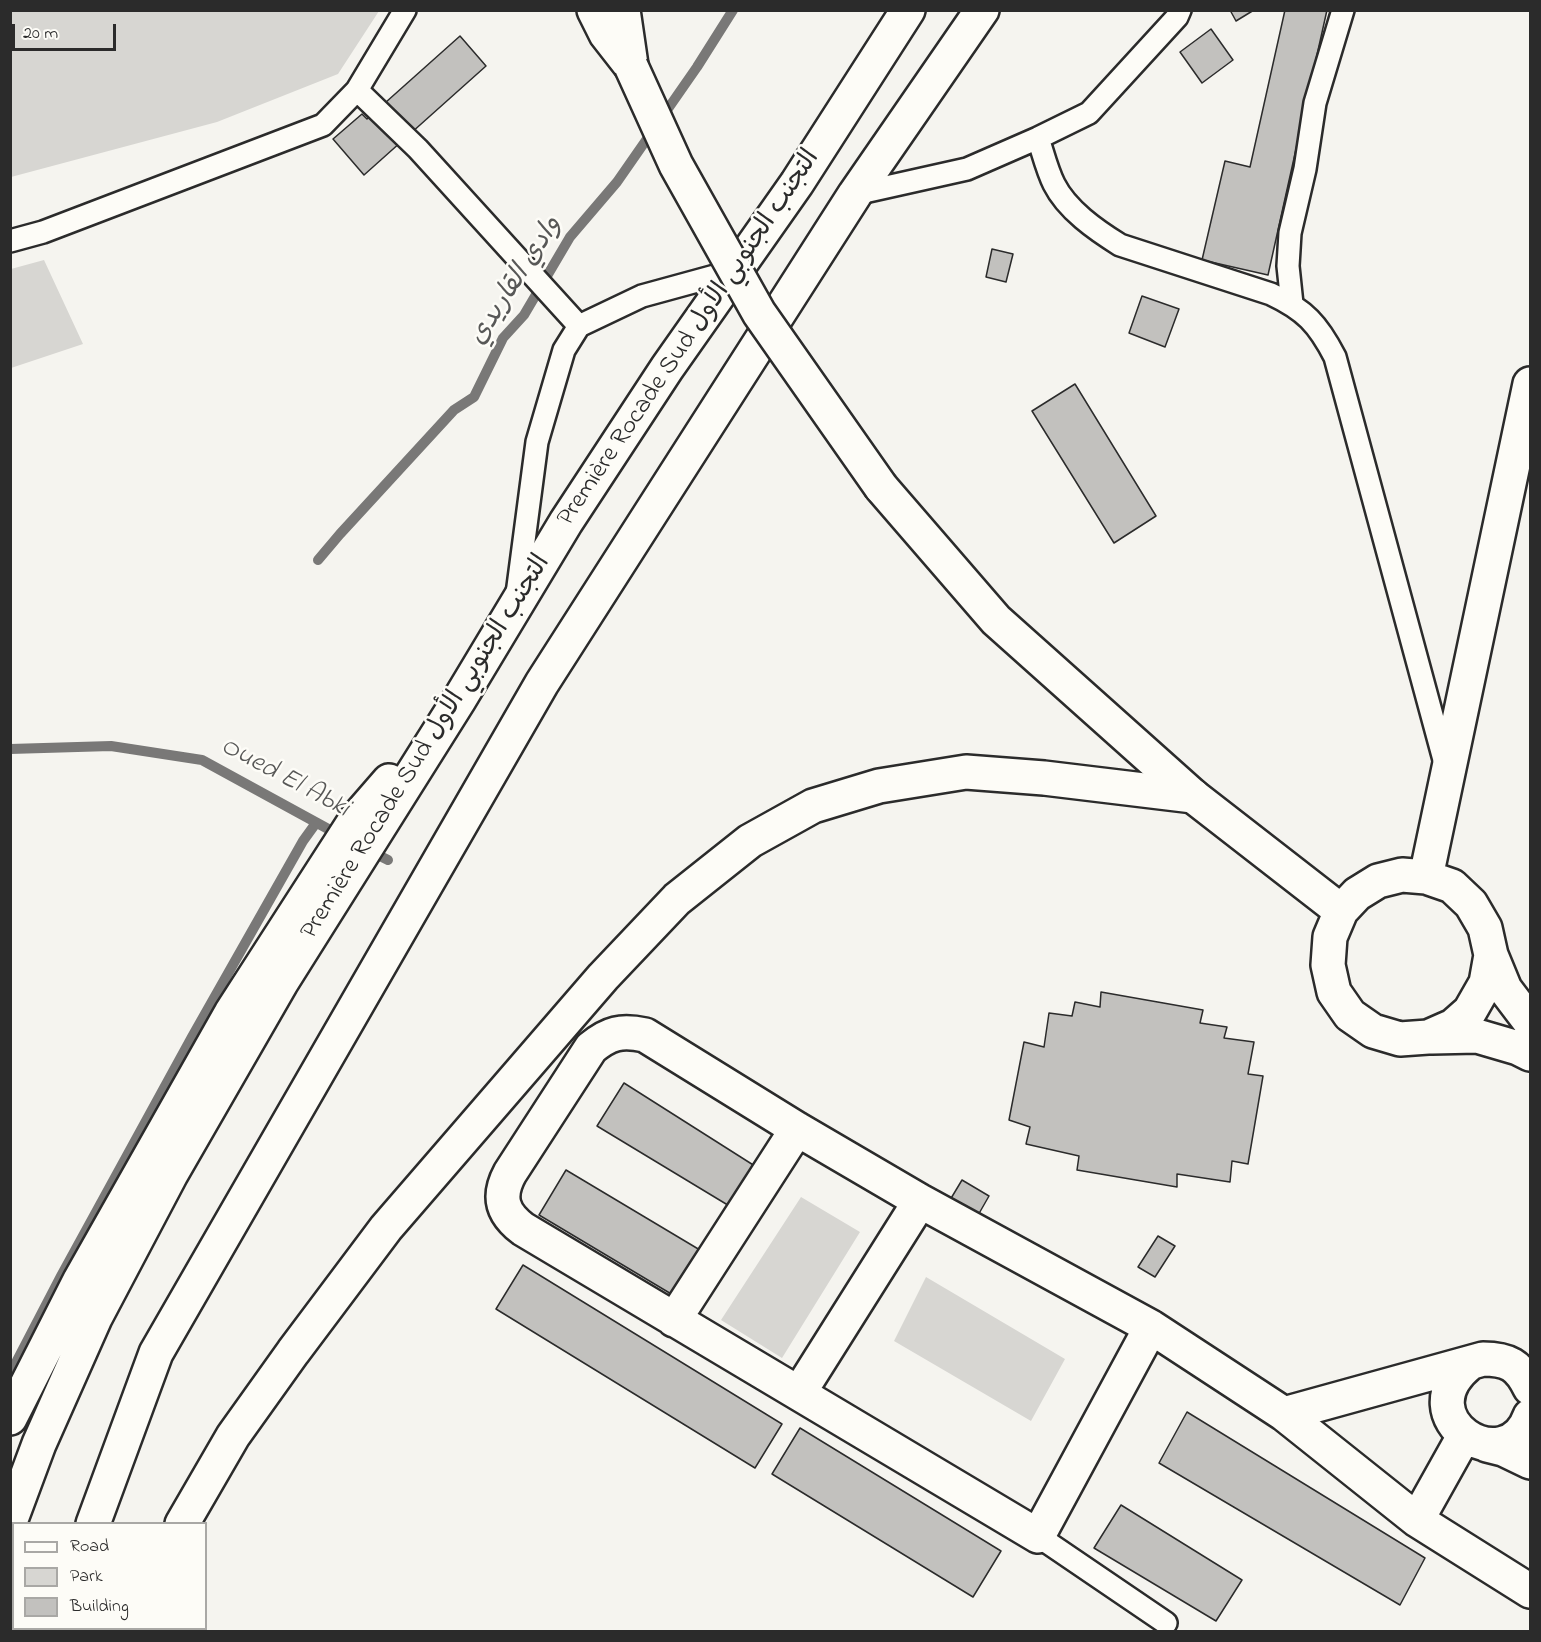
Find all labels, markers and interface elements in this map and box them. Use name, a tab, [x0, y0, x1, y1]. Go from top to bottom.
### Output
scale bar	[15, 12, 118, 50]
text: 20 m	[23, 21, 58, 47]
street label: Première Rocade Sud التجنب الجنوبي الأول	[552, 145, 828, 533]
water label: وادي القاريدي	[463, 212, 571, 352]
street label: Première Rocade Sud التجنب الجنوبي الأول	[295, 550, 559, 946]
water label: Oued El Abki	[214, 731, 354, 827]
legend	[12, 1522, 207, 1630]
text: Road	[70, 1534, 109, 1560]
text: Park	[70, 1564, 103, 1590]
text: Building	[70, 1594, 129, 1620]

